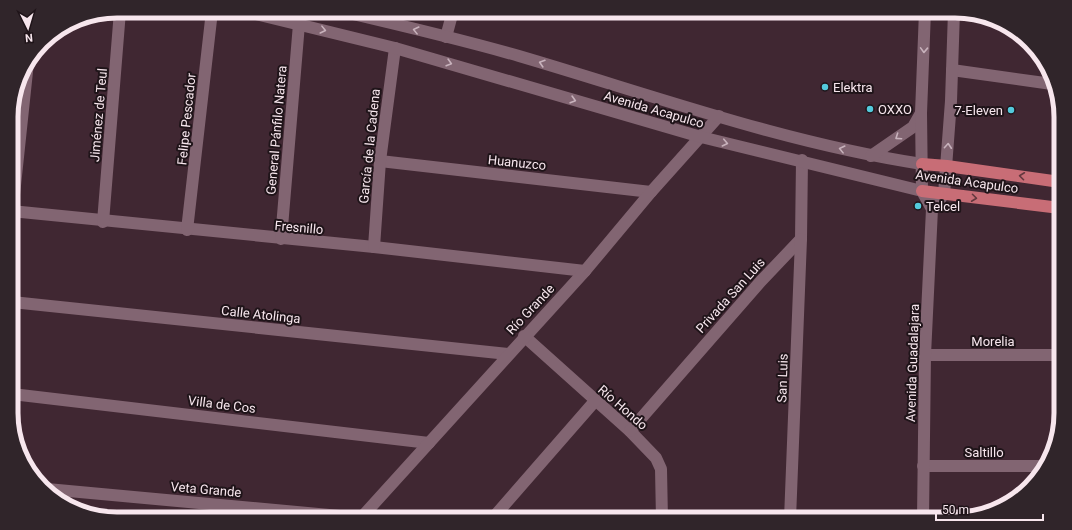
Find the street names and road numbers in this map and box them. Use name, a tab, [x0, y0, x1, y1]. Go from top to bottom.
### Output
street label: General Pánfilo Natera	[263, 65, 290, 195]
street label: Jiménez de Teul	[87, 68, 110, 162]
street label: Felipe Pescador	[174, 72, 199, 166]
street label: García de la Cadena	[356, 88, 383, 204]
street label: Avenida Acapulco	[602, 88, 706, 131]
street label: Huanuzco	[487, 152, 547, 173]
street label: Avenida Acapulco	[915, 167, 1019, 196]
street label: Fresnillo	[274, 218, 324, 237]
street label: Privada San Luis	[693, 255, 768, 336]
street label: Río Grande	[503, 281, 558, 338]
street label: Calle Atolinga	[220, 303, 301, 326]
street label: Avenida Guadalajara	[903, 304, 922, 422]
street label: Morelia	[971, 334, 1015, 349]
street label: San Luis	[774, 353, 791, 403]
street label: Río Hondo	[595, 382, 650, 433]
street label: Villa de Cos	[187, 393, 257, 416]
street label: Saltillo	[964, 445, 1004, 460]
street label: Veta Grande	[170, 479, 242, 500]

